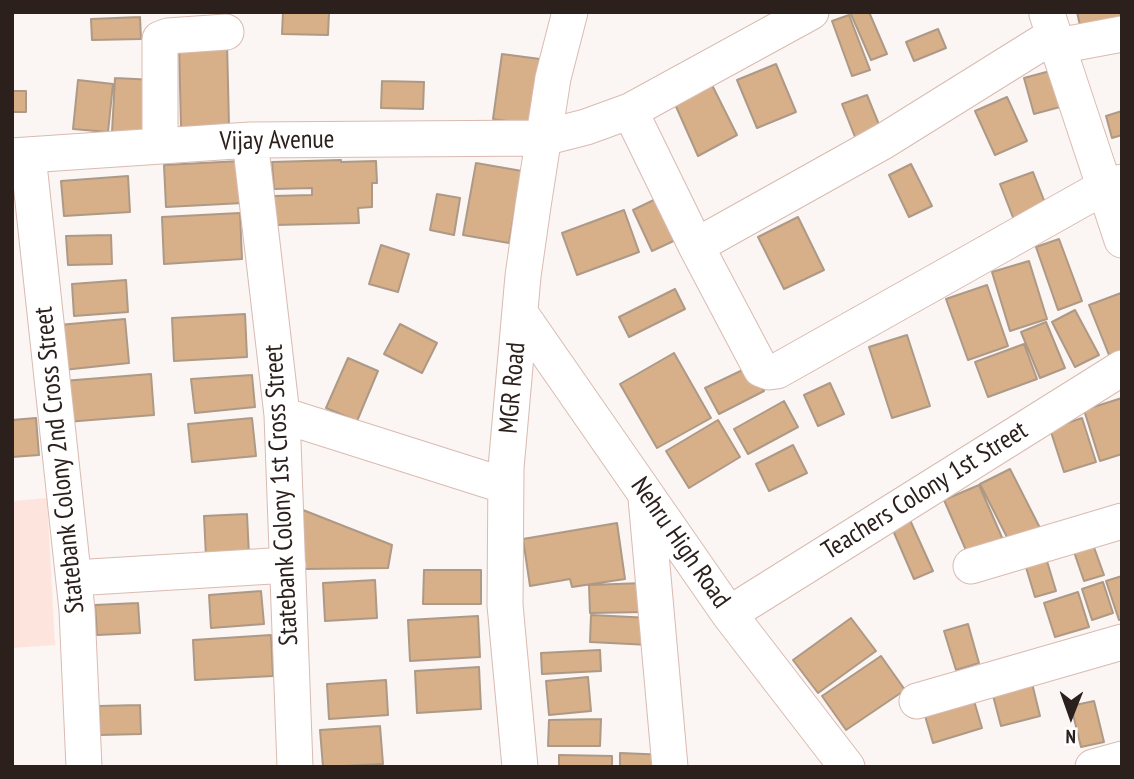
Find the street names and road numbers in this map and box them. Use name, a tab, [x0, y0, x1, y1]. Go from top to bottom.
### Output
street label: Vijay Avenue	[219, 124, 335, 158]
street label: Statebank Colony 2nd Cross Street	[28, 305, 92, 615]
street label: MGR Road	[493, 341, 533, 435]
street label: Statebank Colony 1st Cross Street	[259, 344, 305, 646]
street label: Teachers Colony 1st Street	[817, 415, 1033, 567]
street label: Nehru High Road	[624, 472, 736, 614]

